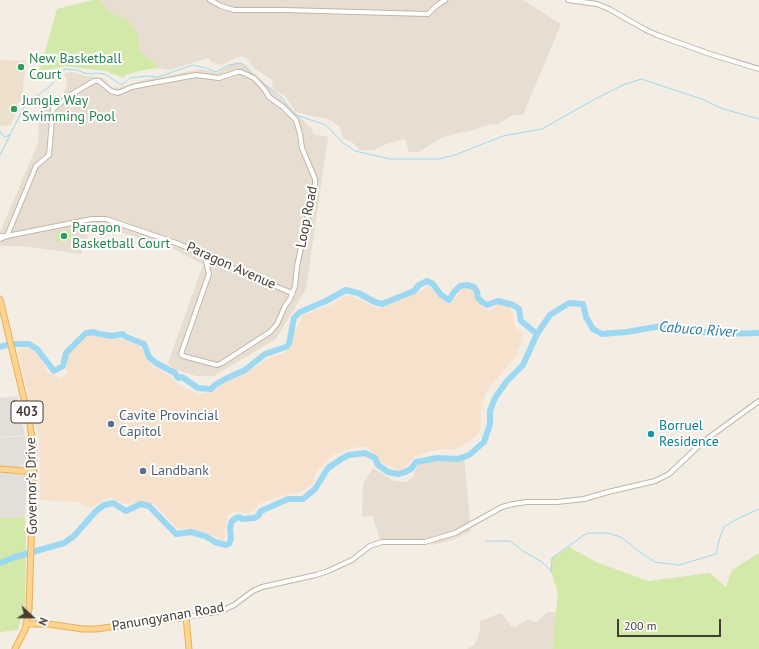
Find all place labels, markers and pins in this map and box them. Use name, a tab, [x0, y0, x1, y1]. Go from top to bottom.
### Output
place label: New Basketball Court	[29, 51, 121, 84]
marker: New Basketball Court	[16, 62, 26, 72]
place label: Jungle Way Swimming Pool	[22, 93, 115, 126]
marker: Jungle Way Swimming Pool	[9, 104, 19, 114]
place label: Paragon Basketball Court	[72, 220, 170, 252]
marker: Paragon Basketball Court	[59, 231, 69, 241]
place label: Cavite Provincial Capitol	[119, 408, 218, 440]
place label: Borruel Residence	[659, 418, 719, 450]
marker: Cavite Provincial Capitol	[106, 419, 116, 429]
marker: Borruel Residence	[646, 429, 656, 439]
place label: Landbank	[151, 463, 209, 479]
marker: Landbank	[138, 466, 148, 476]

